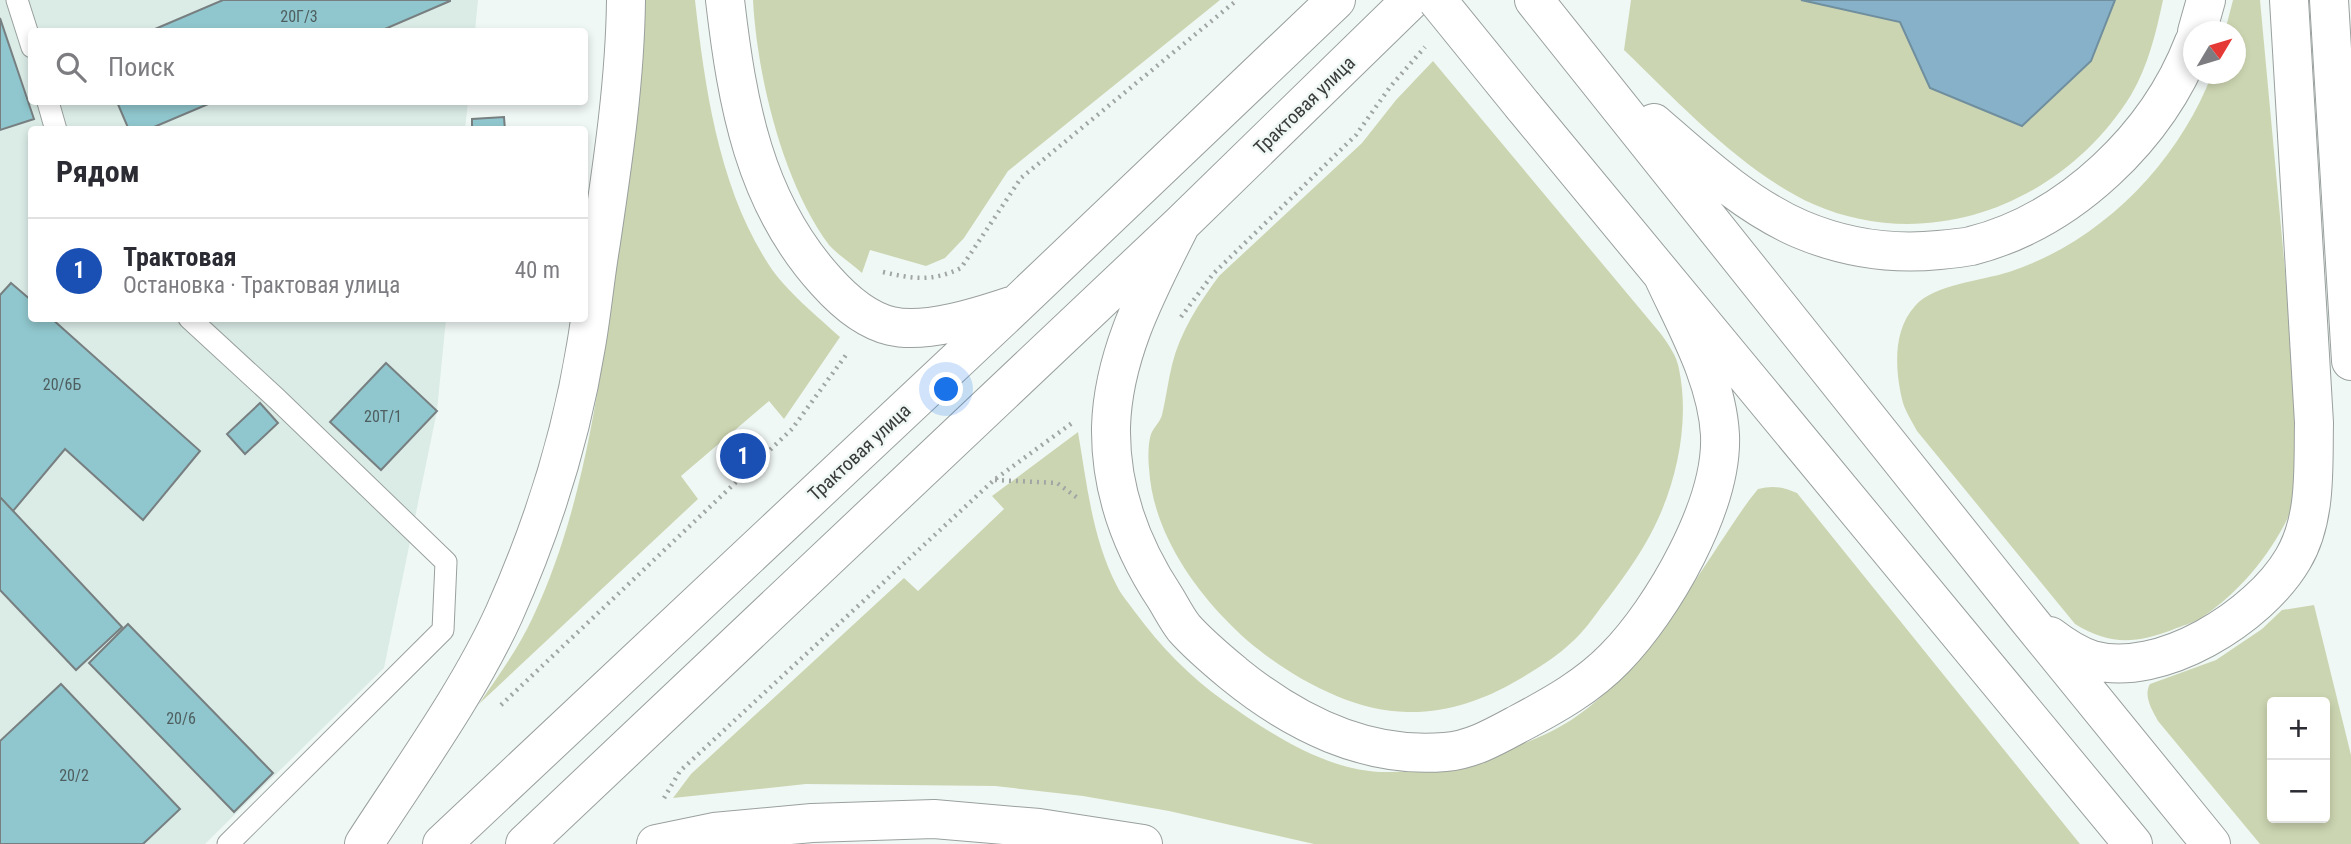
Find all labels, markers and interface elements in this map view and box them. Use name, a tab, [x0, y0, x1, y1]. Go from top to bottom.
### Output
house number: 20Г/3	[280, 7, 318, 26]
north arrow	[2183, 21, 2246, 84]
search box	[28, 28, 588, 105]
icon: search	[52, 48, 90, 86]
street label: Трактовая улица	[1249, 51, 1360, 159]
text: Поиск	[108, 52, 175, 82]
text: Рядом	[56, 154, 140, 189]
text: Трактовая	[123, 242, 237, 272]
text: 1	[73, 257, 85, 284]
text: 40 m	[515, 257, 560, 284]
text: Остановка · Трактовая улица	[123, 272, 400, 299]
your location	[929, 372, 963, 406]
house number: 20/6Б	[43, 375, 81, 394]
street label: Трактовая улица	[803, 399, 915, 506]
house number: 20Т/1	[364, 407, 402, 426]
pin: 1	[720, 430, 766, 482]
map controls	[2267, 697, 2330, 823]
button: +	[2267, 697, 2330, 760]
house number: 20/6	[166, 709, 196, 728]
button: −	[2267, 760, 2330, 823]
house number: 20/2	[59, 766, 89, 785]

